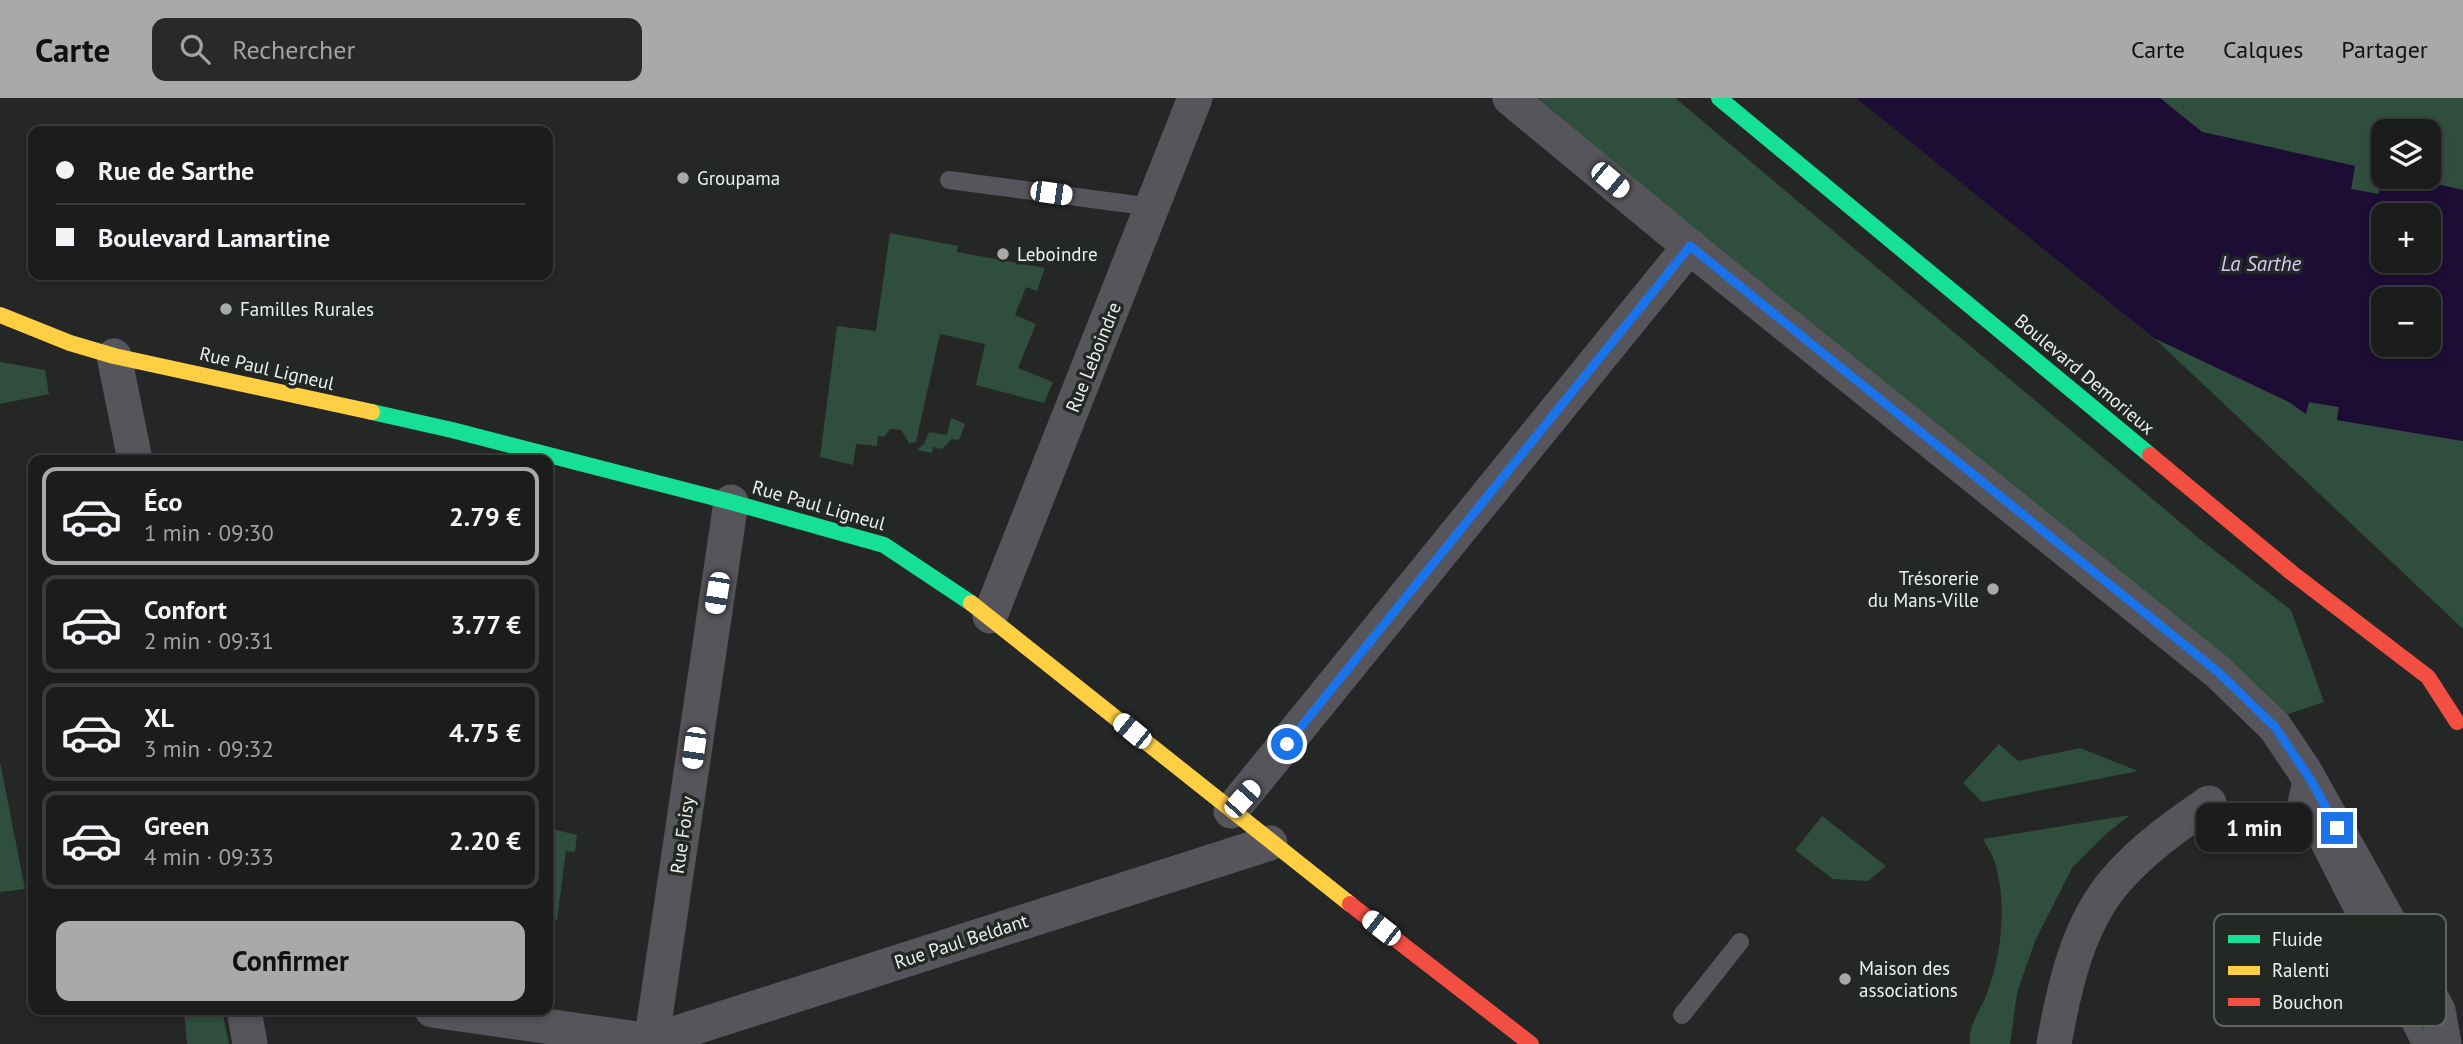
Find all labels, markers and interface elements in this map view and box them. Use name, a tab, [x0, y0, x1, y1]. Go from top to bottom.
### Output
search box	[152, 18, 642, 81]
text: Carte	[35, 28, 110, 71]
icon: search	[176, 30, 214, 68]
text: Rechercher	[232, 33, 355, 66]
text: Carte	[2131, 34, 2185, 65]
text: Calques	[2223, 34, 2303, 65]
text: Partager	[2341, 34, 2428, 65]
map controls	[2371, 119, 2441, 357]
button: layers	[2371, 119, 2441, 189]
text: Rue de Sarthe	[98, 154, 254, 187]
car	[1588, 158, 1633, 202]
place label: Groupama	[697, 166, 780, 190]
marker: Groupama	[675, 170, 691, 186]
car	[1029, 180, 1074, 206]
button: +	[2371, 203, 2441, 273]
text: Boulevard Lamartine	[98, 221, 330, 254]
place label: Leboindre	[1017, 242, 1098, 266]
marker: Leboindre	[995, 246, 1011, 262]
water label: La Sarthe	[2221, 250, 2302, 277]
button: −	[2371, 287, 2441, 357]
place label: Familles Rurales	[240, 297, 374, 321]
street label: Rue Leboindre	[1060, 298, 1126, 416]
marker: Familles Rurales	[218, 301, 234, 317]
street label: Boulevard Demorieux	[2010, 308, 2160, 440]
street label: Rue Paul Ligneul	[197, 341, 337, 395]
street label: Rue Paul Ligneul	[750, 475, 889, 536]
icon: car	[60, 485, 123, 548]
text: Éco	[144, 485, 182, 518]
text: 2.79 €	[449, 500, 521, 533]
text: 1 min · 09:30	[144, 518, 274, 547]
place label: Trésorerie du Mans-Ville	[1868, 566, 1979, 612]
car	[704, 571, 731, 615]
marker: Trésorerie du Mans-Ville	[1985, 581, 2001, 597]
icon: car	[60, 593, 123, 656]
text: Confort	[144, 593, 227, 626]
text: 3.77 €	[450, 608, 521, 641]
text: 2 min · 09:31	[144, 626, 274, 655]
icon: car	[60, 701, 123, 764]
text: XL	[144, 701, 174, 734]
car	[1110, 710, 1155, 752]
text: 4.75 €	[449, 716, 521, 749]
car	[681, 726, 708, 770]
route start	[1271, 728, 1303, 760]
text: 3 min · 09:32	[144, 734, 274, 763]
car	[1221, 776, 1264, 822]
street label: Rue Foisy	[665, 795, 699, 875]
callout: 1 min	[2197, 804, 2312, 852]
icon: car	[60, 809, 123, 872]
text: Green	[144, 809, 209, 842]
route end	[2321, 812, 2353, 844]
text: 1 min	[2226, 813, 2282, 842]
text: 2.20 €	[449, 824, 521, 857]
text: 4 min · 09:33	[144, 842, 274, 871]
car	[1358, 907, 1405, 949]
street label: Rue Paul Beldant	[891, 908, 1031, 974]
legend	[2214, 914, 2446, 1026]
button: Confirmer	[56, 921, 525, 1001]
text: Fluide	[2272, 927, 2323, 951]
place label: Maison des associations	[1859, 956, 1958, 1002]
text: Ralenti	[2272, 958, 2330, 982]
marker: Maison des associations	[1837, 971, 1853, 987]
text: Bouchon	[2272, 990, 2343, 1014]

